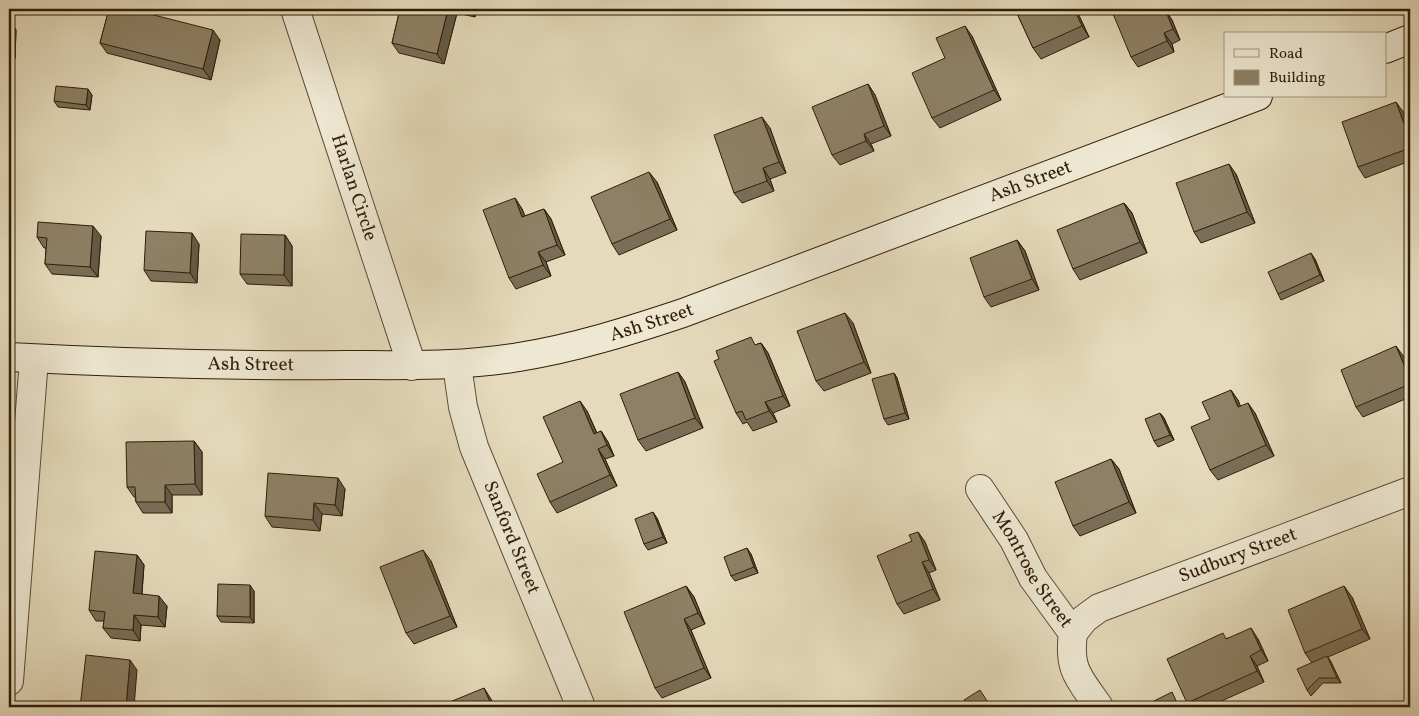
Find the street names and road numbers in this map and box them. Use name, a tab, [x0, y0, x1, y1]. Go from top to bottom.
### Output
street label: Harlan Circle	[324, 131, 383, 244]
street label: Ash Street	[985, 154, 1076, 209]
street label: Ash Street	[607, 297, 698, 348]
street label: Ash Street	[207, 351, 294, 378]
street label: Sanford Street	[476, 477, 546, 599]
street label: Montrose Street	[985, 506, 1079, 634]
street label: Sudbury Street	[1175, 521, 1301, 590]

